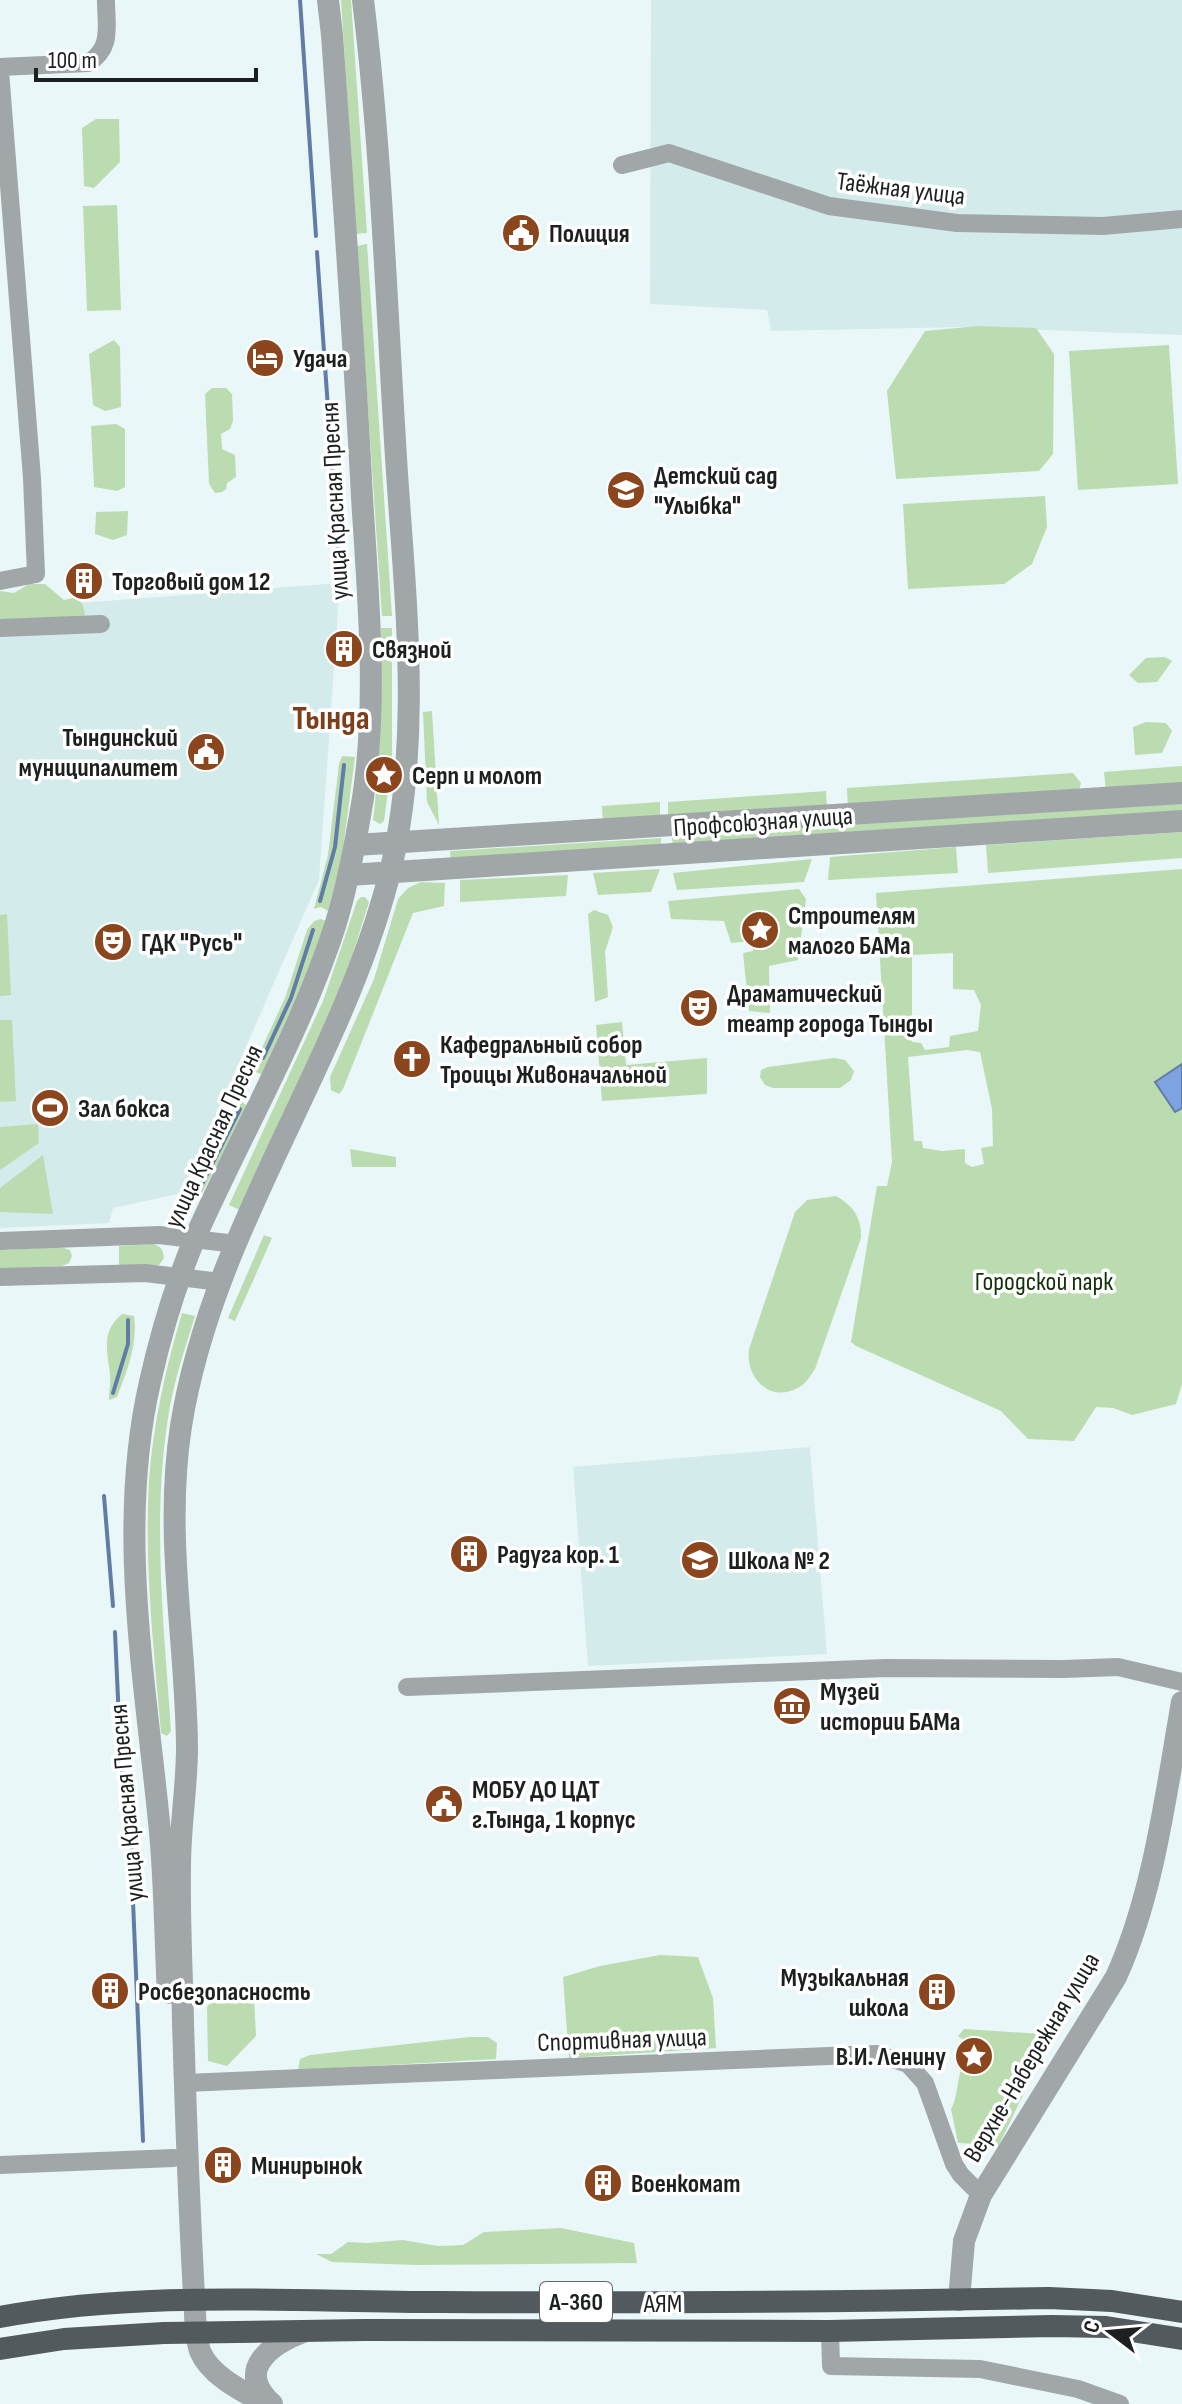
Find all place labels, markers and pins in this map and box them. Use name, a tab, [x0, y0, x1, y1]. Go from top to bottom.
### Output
public building icon: Полиция	[500, 212, 542, 254]
place label: Полиция	[549, 219, 630, 250]
hotel icon: Удача	[244, 337, 286, 379]
place label: Удача	[293, 344, 347, 375]
place label: Детский сад "Улыбка"	[654, 461, 777, 522]
school or university icon: Детский сад "Улыбка"	[605, 469, 647, 511]
building icon: Торговый дом 12	[63, 560, 105, 602]
place label: Торговый дом 12	[112, 567, 270, 598]
building icon: Связной	[323, 628, 365, 670]
place label: Связной	[372, 635, 452, 666]
place label: Тындинский муниципалитет	[19, 723, 178, 784]
public building icon: Тындинский муниципалитет	[185, 731, 227, 773]
place icon: Серп и молот	[363, 754, 405, 796]
place label: Серп и молот	[412, 761, 542, 792]
place label: Строителям малого БАМа	[788, 901, 915, 962]
place icon: Строителям малого БАМа	[739, 909, 781, 951]
theatre icon: ГДК "Русь"	[92, 921, 134, 963]
place label: ГДК "Русь"	[141, 928, 242, 959]
place label: Драматический театр города Тынды	[727, 979, 933, 1040]
theatre icon: Драматический театр города Тынды	[678, 987, 720, 1029]
place label: Кафедральный собор Троицы Живоначальной	[440, 1030, 667, 1091]
church icon: Кафедральный собор Троицы Живоначальной	[391, 1038, 433, 1080]
sports icon: Зал бокса	[29, 1087, 71, 1129]
place label: Зал бокса	[78, 1094, 170, 1125]
building icon: Радуга кор. 1	[448, 1533, 490, 1575]
school or university icon: Школа № 2	[679, 1539, 721, 1581]
place label: Радуга кор. 1	[497, 1540, 619, 1571]
place label: Школа № 2	[728, 1546, 830, 1577]
place label: Музей истории БАМа	[820, 1677, 960, 1738]
museum icon: Музей истории БАМа	[771, 1685, 813, 1727]
place label: МОБУ ДО ЦДТ г.Тында, 1 корпус	[472, 1775, 636, 1836]
public building icon: МОБУ ДО ЦДТ г.Тында, 1 корпус	[423, 1783, 465, 1825]
place label: Музыкальная школа	[781, 1963, 909, 2024]
building icon: Росбезопасность	[89, 1970, 131, 2012]
building icon: Музыкальная школа	[916, 1971, 958, 2013]
place label: Росбезопасность	[138, 1977, 311, 2008]
place icon: В.И. Ленину	[953, 2035, 995, 2077]
place label: В.И. Ленину	[836, 2042, 946, 2073]
building icon: Минирынок	[202, 2144, 244, 2186]
place label: Минирынок	[251, 2151, 362, 2182]
building icon: Военкомат	[582, 2162, 624, 2204]
place label: Военкомат	[631, 2169, 740, 2200]

